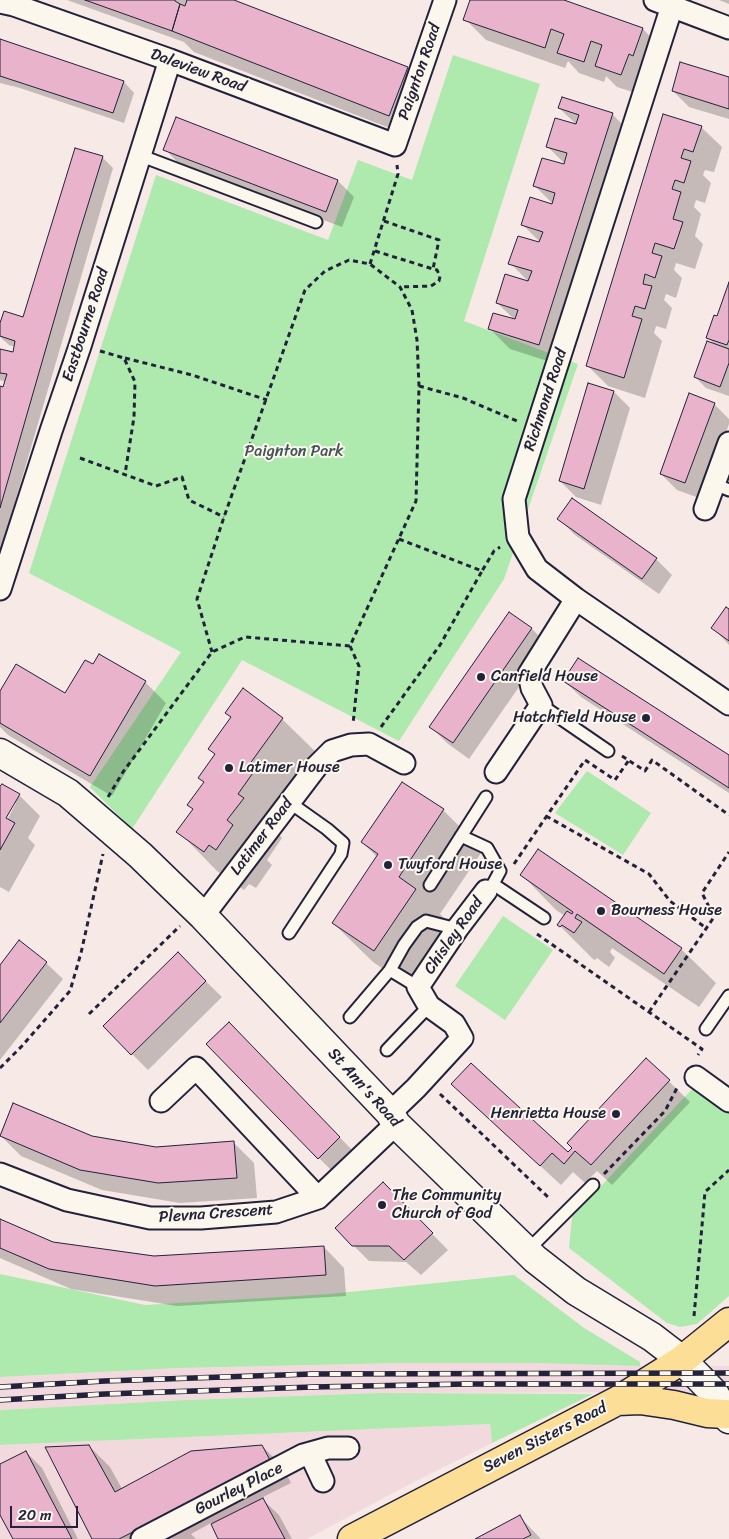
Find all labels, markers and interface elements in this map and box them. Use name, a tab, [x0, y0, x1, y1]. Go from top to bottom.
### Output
street label: Paignton Road	[395, 21, 445, 123]
street label: Daleview Road	[148, 45, 248, 97]
street label: Eastbourne Road	[59, 266, 113, 384]
street label: Richmond Road	[520, 346, 572, 454]
park label: Paignton Park	[245, 442, 343, 462]
place label: Canfield House	[491, 667, 598, 687]
marker: Canfield House	[475, 671, 487, 683]
place label: Hatchfield House	[513, 708, 636, 728]
marker: Hatchfield House	[640, 712, 652, 724]
place label: Latimer House	[239, 758, 340, 778]
marker: Latimer House	[223, 762, 235, 774]
street label: Latimer Road	[227, 795, 297, 879]
place label: Twyford House	[398, 855, 502, 875]
marker: Twyford House	[382, 859, 394, 871]
street label: Chisley Road	[420, 894, 488, 978]
place label: Bourness House	[611, 901, 722, 921]
marker: Bourness House	[595, 905, 607, 917]
street label: St Ann's Road	[323, 1044, 405, 1132]
place label: Henrietta House	[491, 1104, 606, 1124]
marker: Henrietta House	[610, 1108, 622, 1120]
place label: The Community Church of God	[392, 1186, 501, 1224]
marker: The Community Church of God	[376, 1199, 388, 1211]
street label: Plevna Crescent	[158, 1200, 274, 1228]
street label: Seven Sisters Road	[480, 1399, 610, 1477]
street label: Gourley Place	[192, 1459, 286, 1519]
scale bar	[12, 1496, 80, 1528]
text: 20 m	[18, 1502, 52, 1528]

